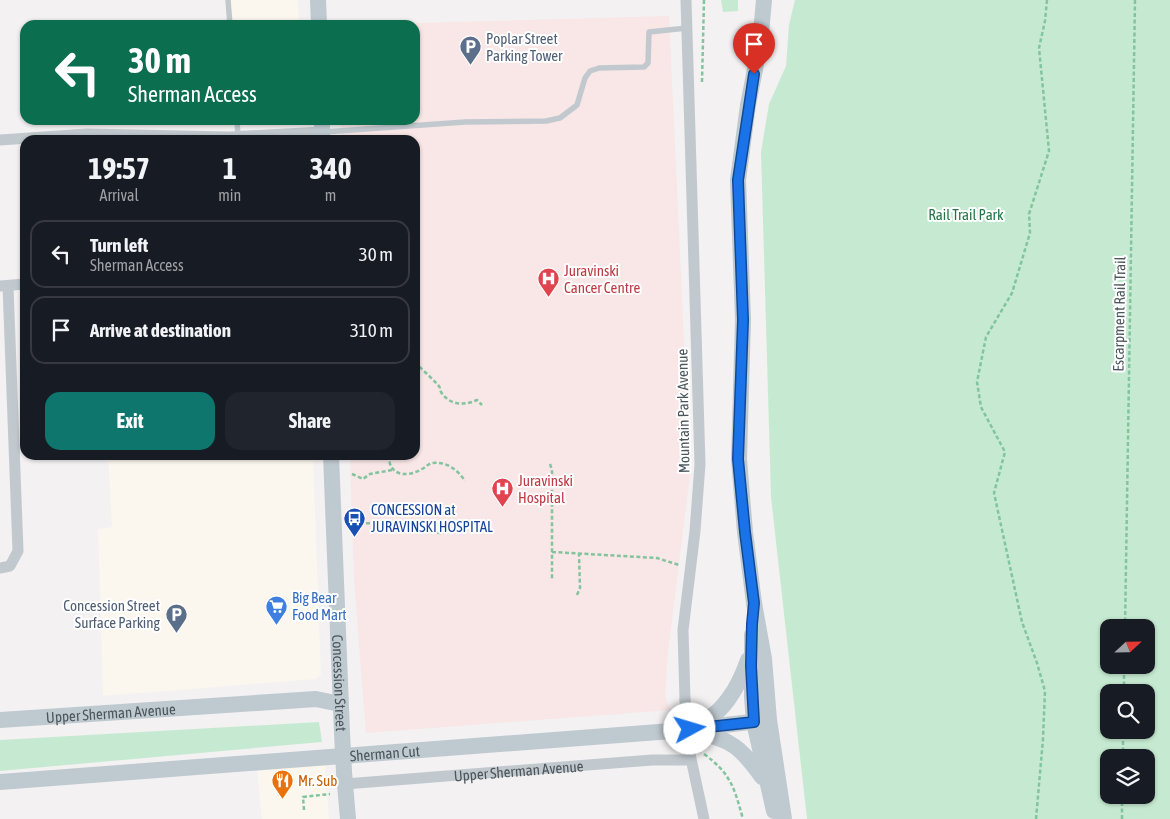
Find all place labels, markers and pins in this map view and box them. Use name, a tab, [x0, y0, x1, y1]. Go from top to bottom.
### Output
pin	[733, 23, 775, 74]
place label: Poplar Street Parking Tower	[486, 30, 563, 64]
parking icon: Poplar Street Parking Tower	[458, 35, 482, 66]
place label: Juravinski Cancer Centre	[564, 262, 640, 296]
hospital icon: Juravinski Cancer Centre	[536, 267, 560, 298]
place label: Juravinski Hospital	[518, 472, 573, 506]
hospital icon: Juravinski Hospital	[490, 477, 514, 508]
place label: CONCESSION at JURAVINSKI HOSPITAL	[371, 501, 493, 535]
bus stop icon: CONCESSION at JURAVINSKI HOSPITAL	[343, 506, 367, 537]
place label: Big Bear Food Mart	[292, 589, 347, 623]
supermarket icon: Big Bear Food Mart	[264, 594, 288, 625]
place label: Concession Street Surface Parking	[63, 597, 161, 631]
parking icon: Concession Street Surface Parking	[164, 602, 188, 633]
restaurant icon: Mr. Sub	[270, 768, 294, 799]
place label: Mr. Sub	[298, 772, 337, 789]

